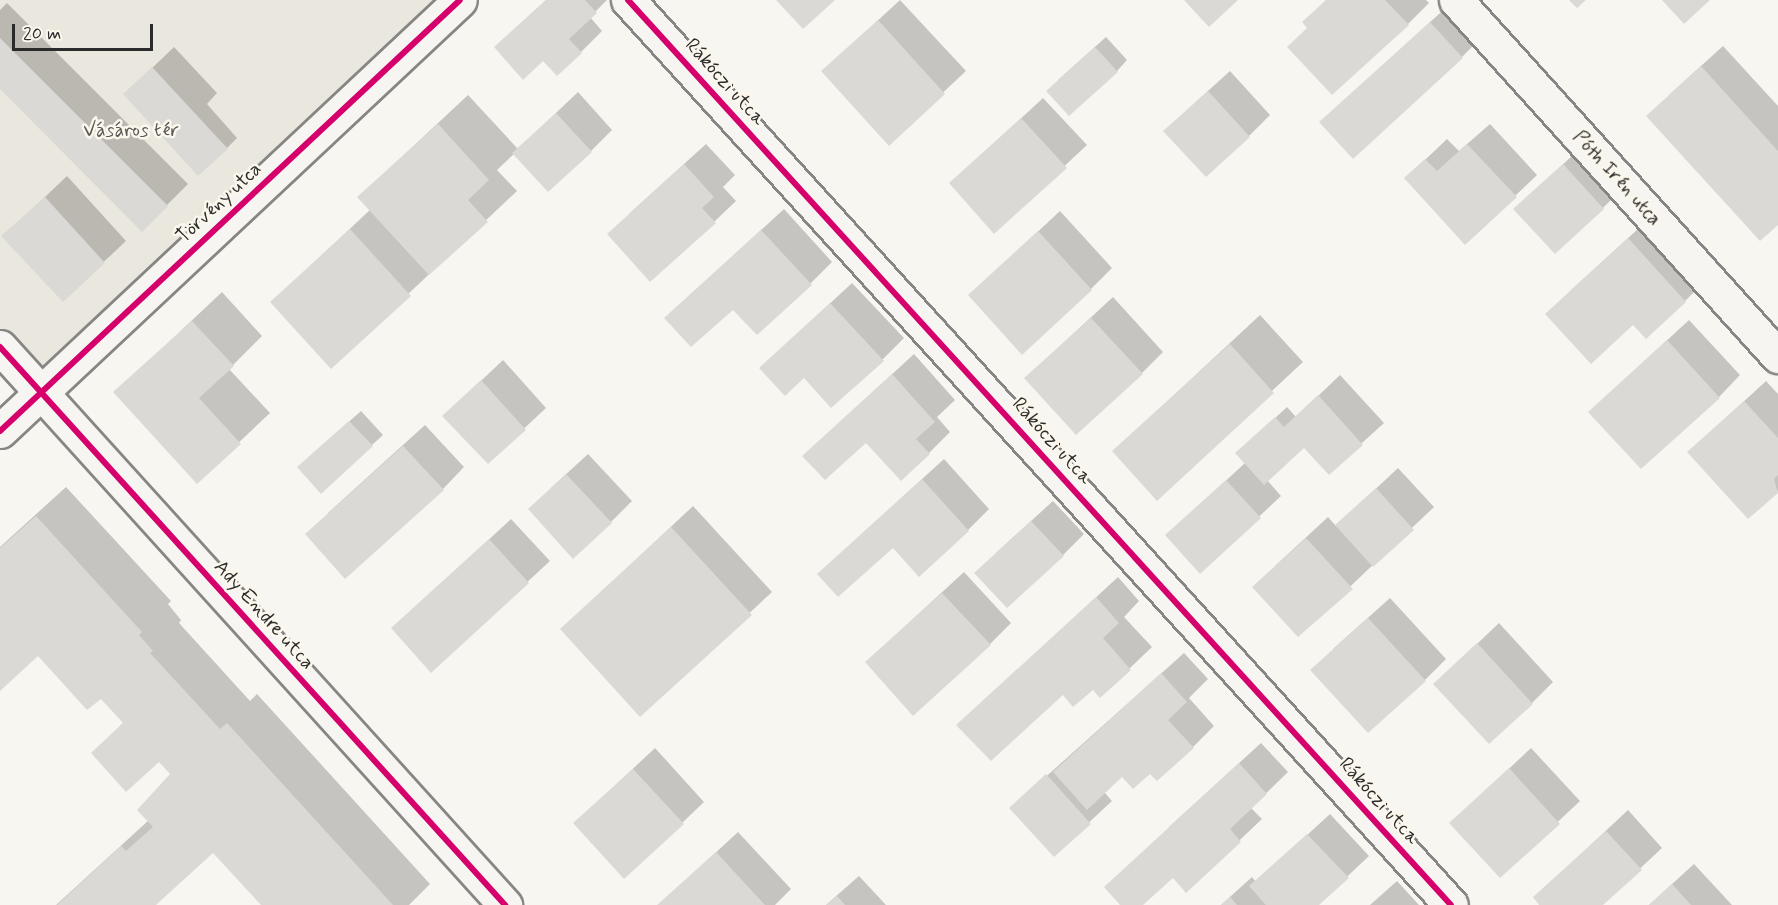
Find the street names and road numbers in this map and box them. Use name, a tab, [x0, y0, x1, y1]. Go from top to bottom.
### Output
street label: Rákóczi utca	[680, 34, 770, 130]
street label: Póth Irén utca	[1566, 123, 1668, 233]
street label: Törvény utca	[170, 156, 268, 250]
street label: Rákóczi utca	[1007, 393, 1097, 489]
street label: Ady Endre utca	[211, 558, 317, 672]
street label: Rákóczi utca	[1334, 753, 1424, 849]

